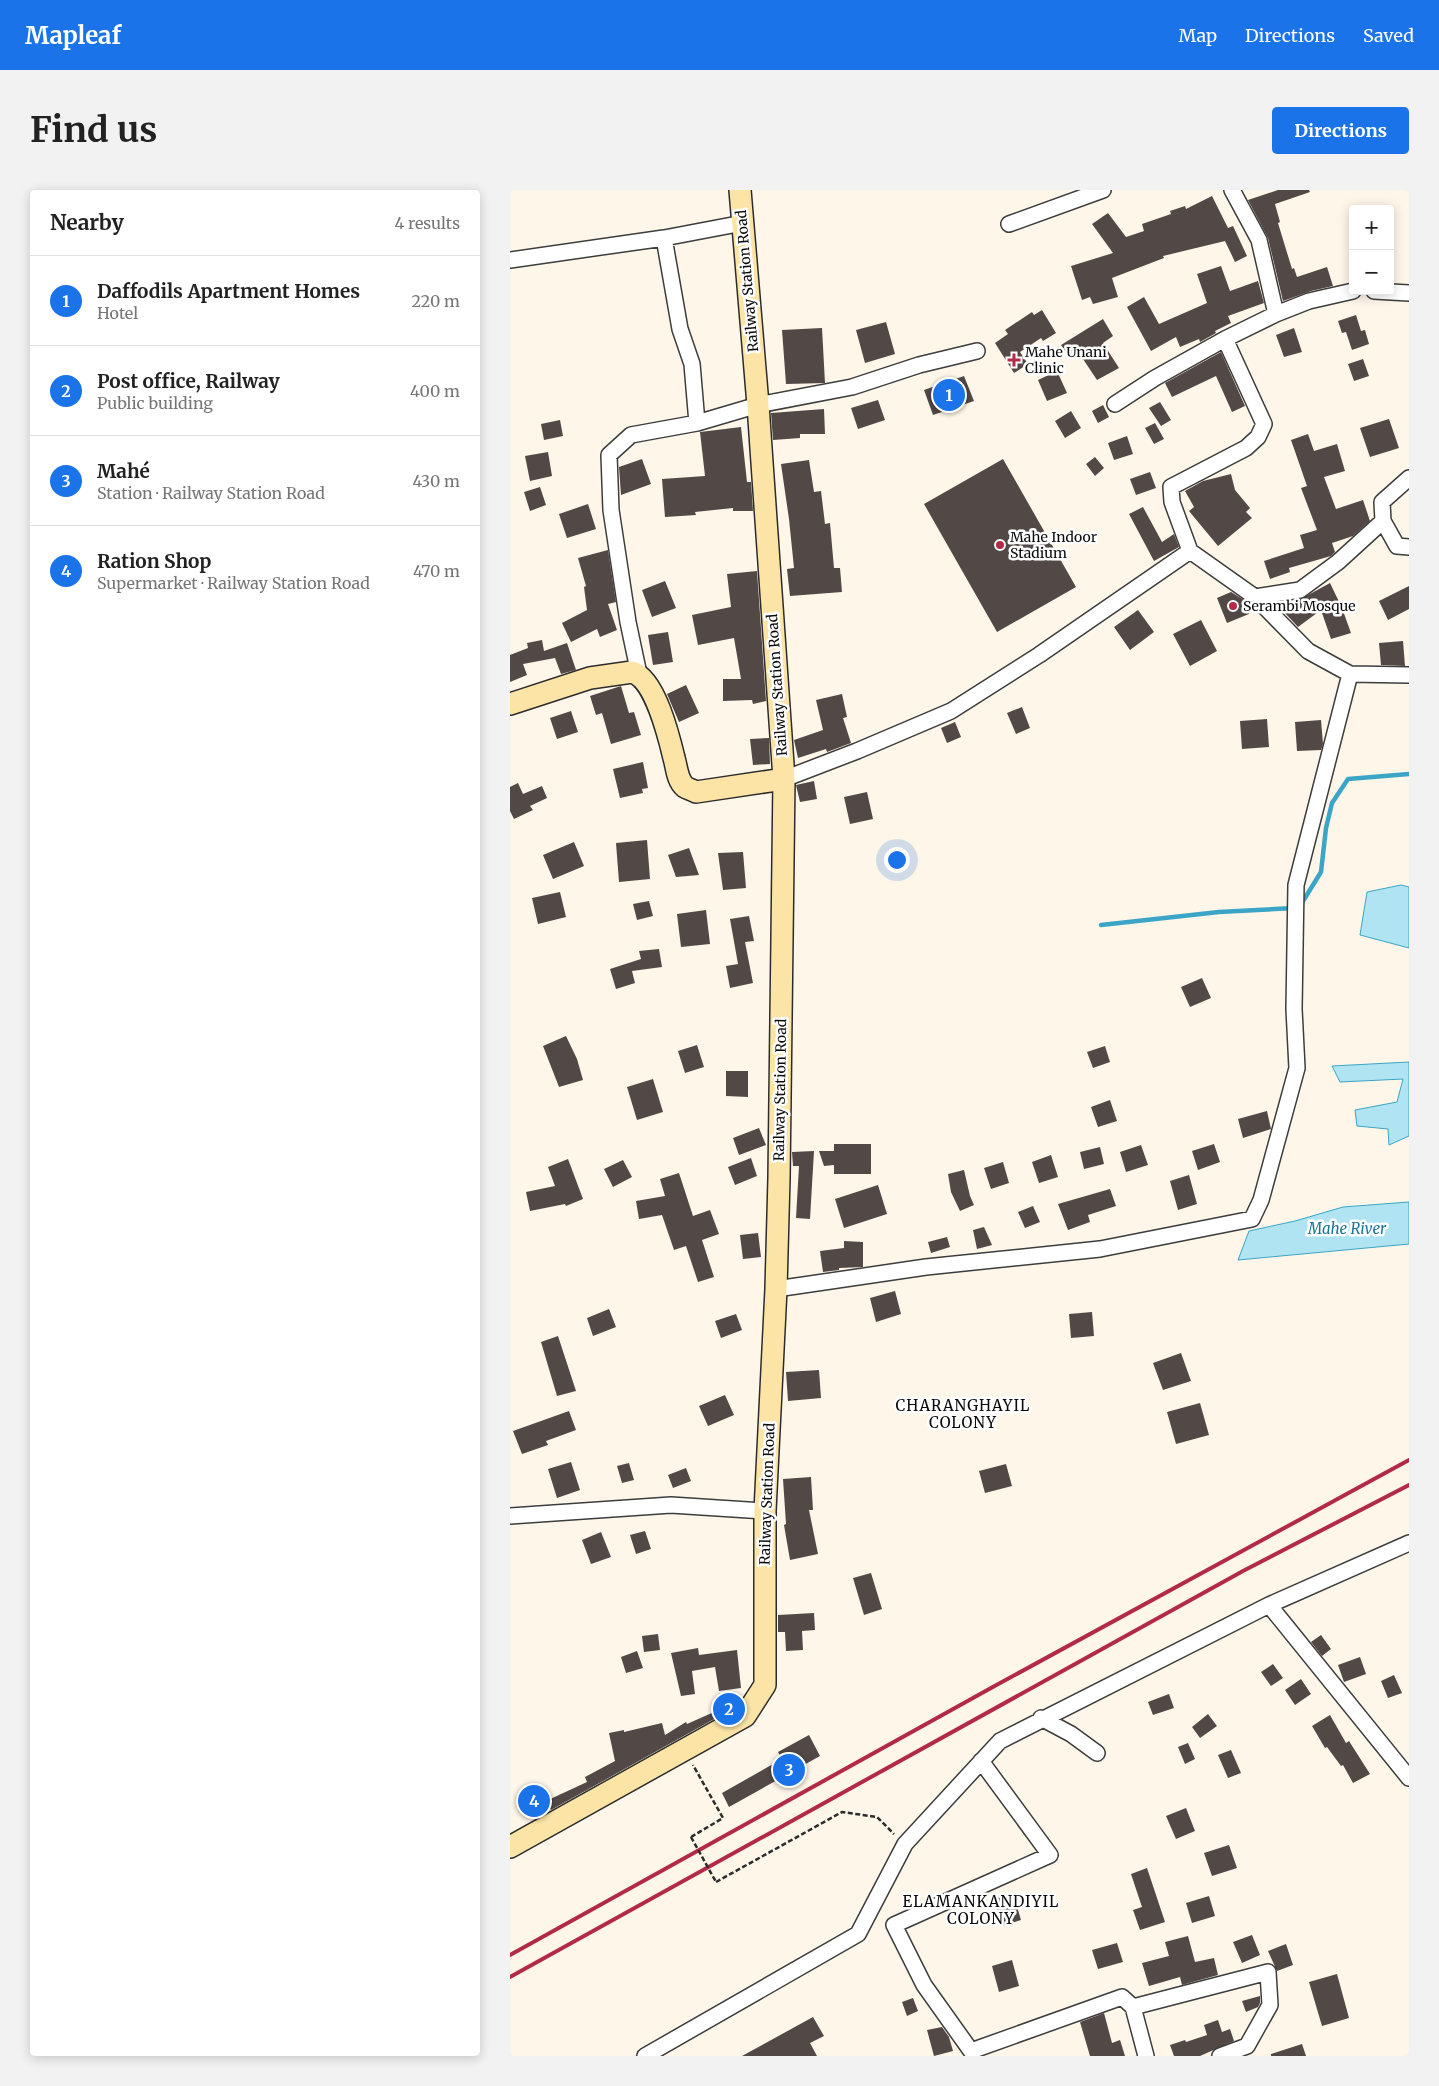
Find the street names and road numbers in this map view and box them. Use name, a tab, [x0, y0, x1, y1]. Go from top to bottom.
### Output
street label: Railway Station Road	[732, 209, 762, 353]
street label: Railway Station Road	[763, 613, 791, 757]
street label: Railway Station Road	[770, 1018, 790, 1161]
street label: Railway Station Road	[756, 1422, 779, 1566]

